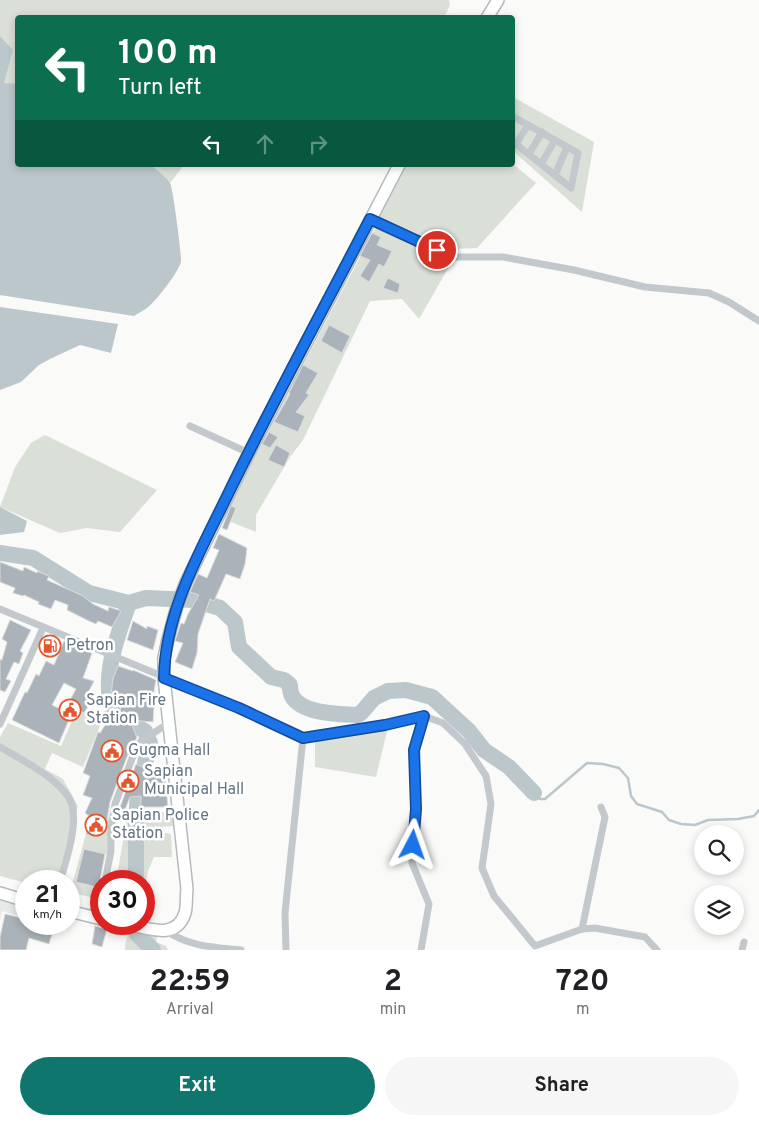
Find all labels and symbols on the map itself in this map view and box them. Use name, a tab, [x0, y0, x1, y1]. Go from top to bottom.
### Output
pin	[416, 229, 458, 271]
fuel station icon: Petron	[38, 634, 62, 658]
place label: Petron	[66, 636, 114, 656]
place label: Sapian Fire Station	[86, 691, 166, 729]
public building icon: Sapian Fire Station	[58, 698, 82, 722]
public building icon: Gugma Hall	[100, 739, 124, 763]
place label: Gugma Hall	[128, 741, 210, 761]
place label: Sapian Municipal Hall	[144, 762, 244, 800]
public building icon: Sapian Municipal Hall	[116, 769, 140, 793]
place label: Sapian Police Station	[112, 806, 209, 844]
public building icon: Sapian Police Station	[84, 813, 108, 837]
position arrow	[386, 818, 438, 870]
speed limit sign: 30	[90, 870, 155, 935]

